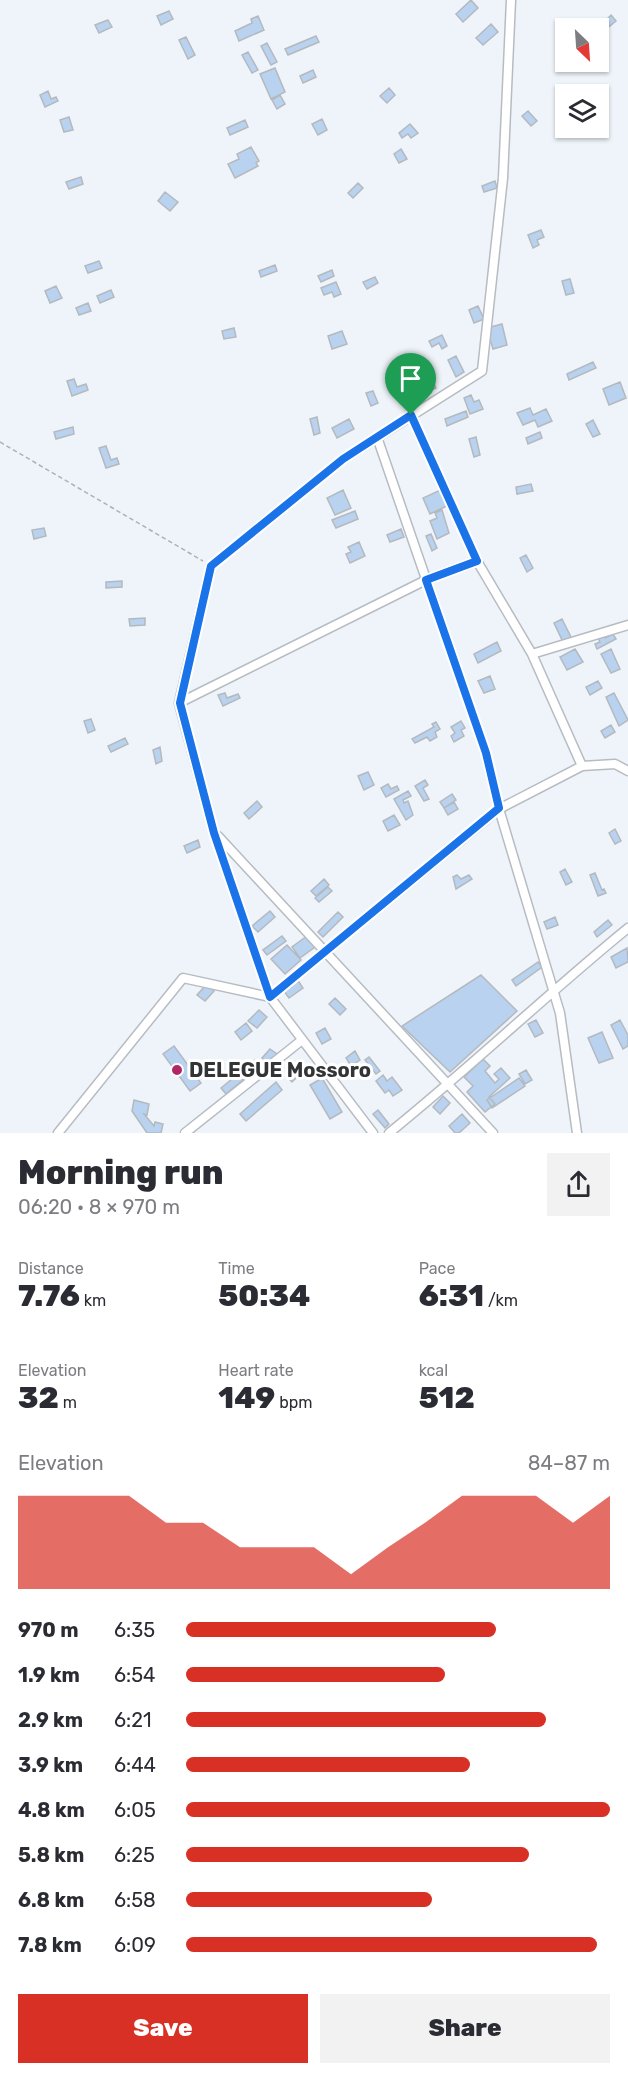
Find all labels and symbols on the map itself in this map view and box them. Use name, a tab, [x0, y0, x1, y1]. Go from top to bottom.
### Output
north arrow	[555, 18, 609, 72]
pin	[385, 353, 436, 415]
place label: DELEGUE Mossoro	[189, 1058, 371, 1082]
marker: DELEGUE Mossoro	[170, 1063, 184, 1077]

